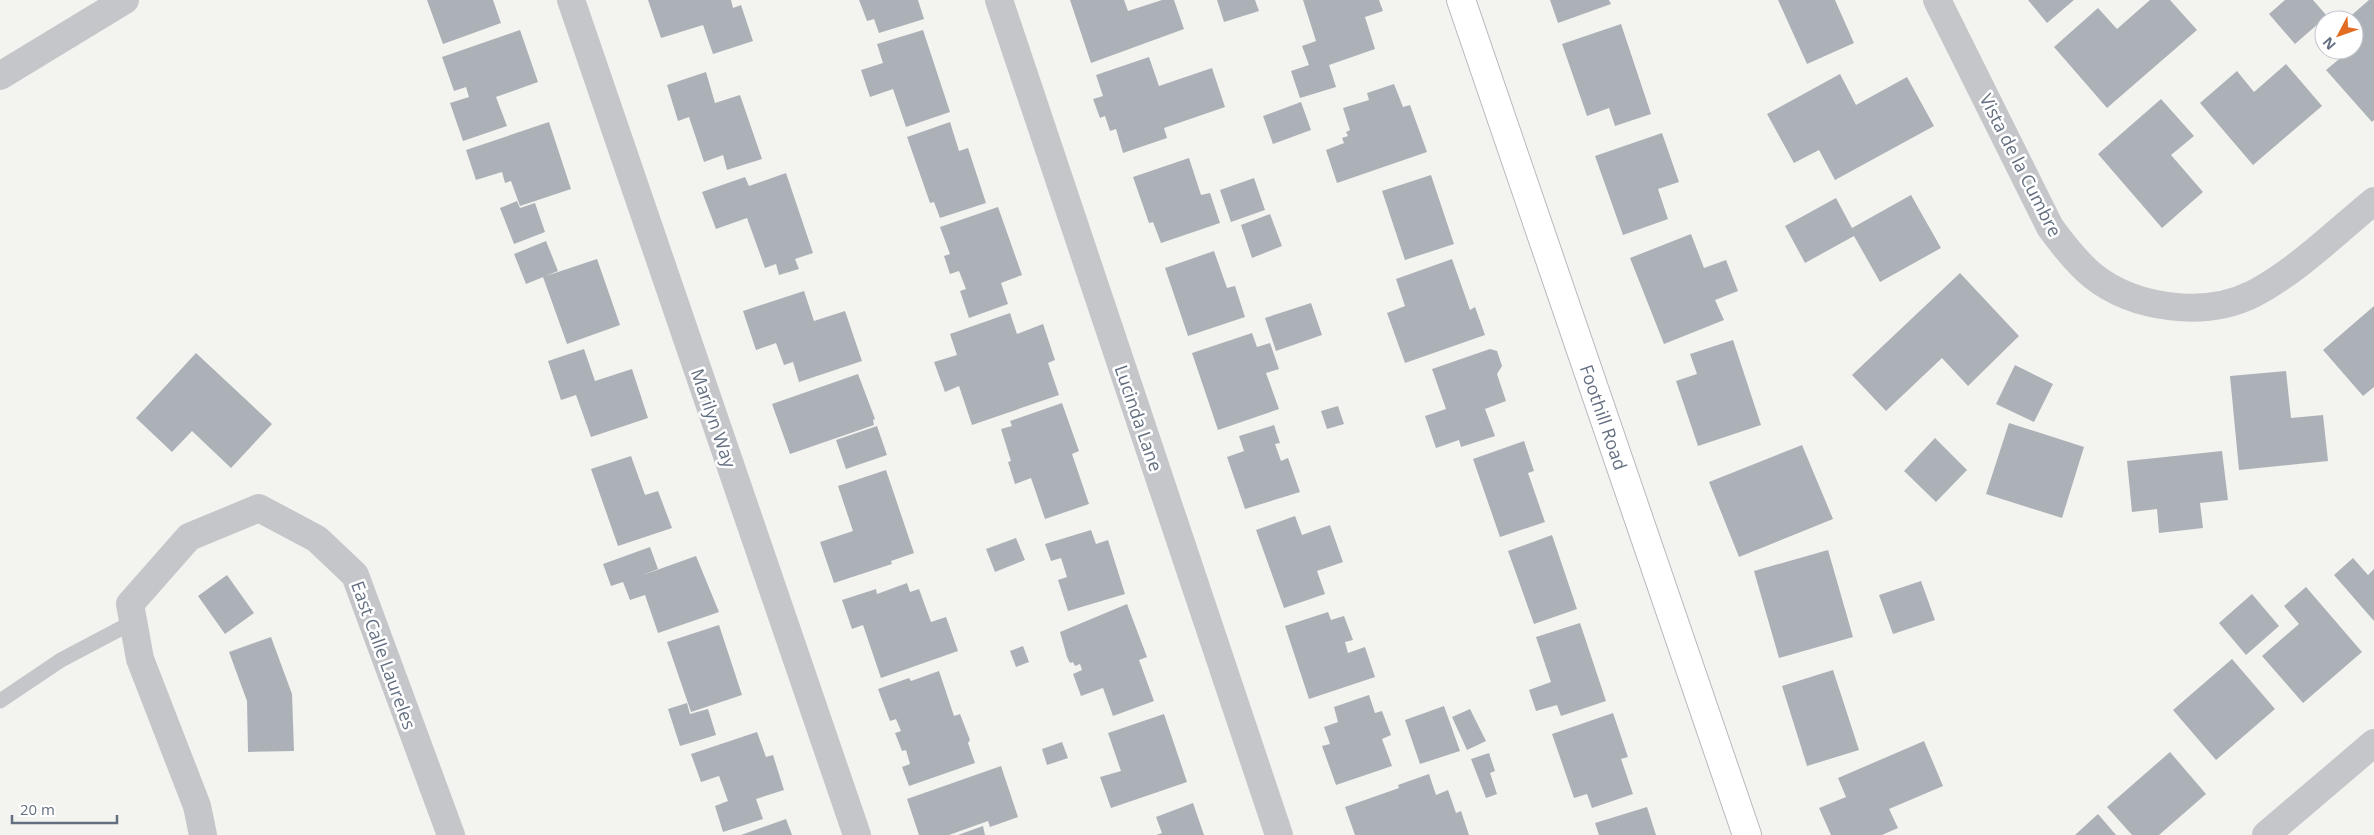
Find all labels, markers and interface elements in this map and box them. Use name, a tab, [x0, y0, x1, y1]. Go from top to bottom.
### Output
north arrow	[2314, 10, 2364, 60]
text: N	[2318, 33, 2340, 54]
street label: Vista de la Cumbre	[1975, 89, 2067, 241]
street label: Foothill Road	[1575, 361, 1633, 473]
street label: Lucinda Lane	[1110, 362, 1168, 474]
street label: Marilyn Way	[686, 365, 742, 472]
street label: East Calle Laureles	[346, 578, 422, 732]
scale bar	[12, 792, 118, 824]
text: 20 m	[20, 799, 55, 819]

